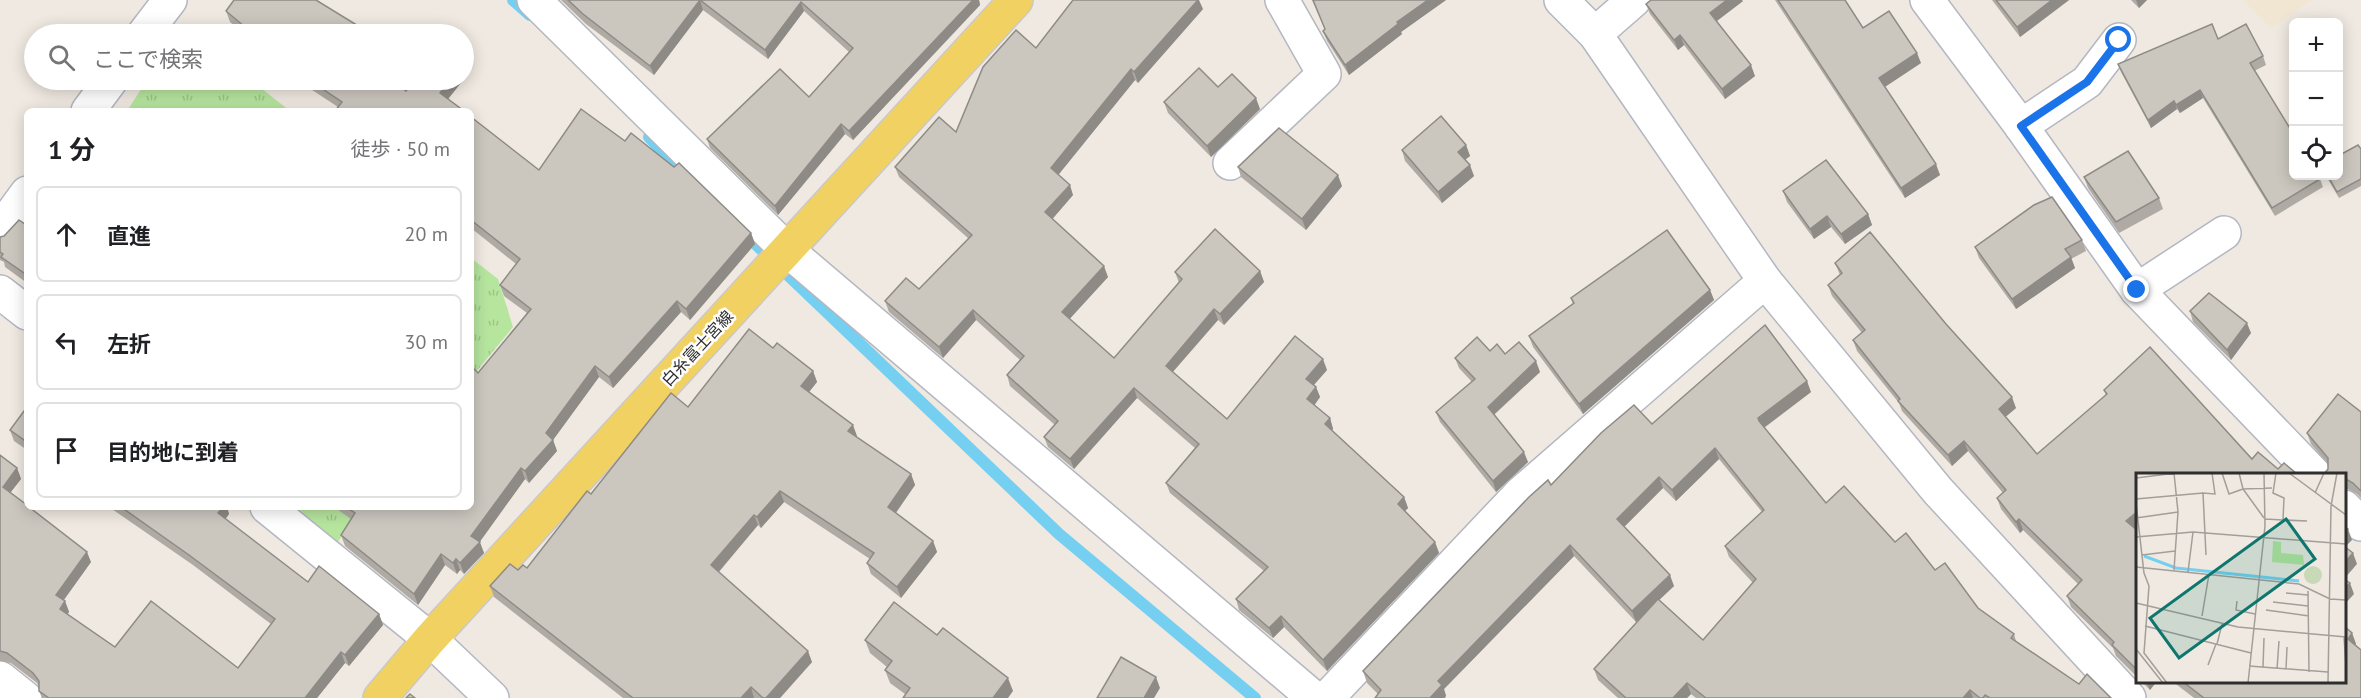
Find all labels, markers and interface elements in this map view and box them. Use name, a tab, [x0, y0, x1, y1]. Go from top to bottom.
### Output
map controls	[2289, 18, 2343, 180]
button: +	[2289, 18, 2343, 72]
search box	[24, 24, 474, 90]
route start	[2105, 26, 2131, 52]
icon: search	[45, 41, 78, 74]
text: ここで検索	[93, 45, 203, 73]
button: −	[2289, 72, 2343, 126]
button: locate	[2289, 126, 2343, 180]
text: 1 分	[48, 133, 95, 166]
text: 徒歩 · 50 m	[351, 136, 450, 162]
icon: ahead	[50, 218, 83, 251]
text: 20 m	[405, 221, 448, 247]
text: 直進	[107, 222, 151, 250]
route end	[2123, 276, 2149, 302]
street label: 白糸富士宮線	[657, 306, 737, 390]
icon: left	[50, 326, 83, 359]
text: 30 m	[405, 329, 448, 355]
text: 左折	[107, 330, 151, 358]
icon: arrive	[50, 434, 83, 467]
text: 目的地に到着	[107, 438, 239, 466]
inset map	[2136, 473, 2346, 683]

